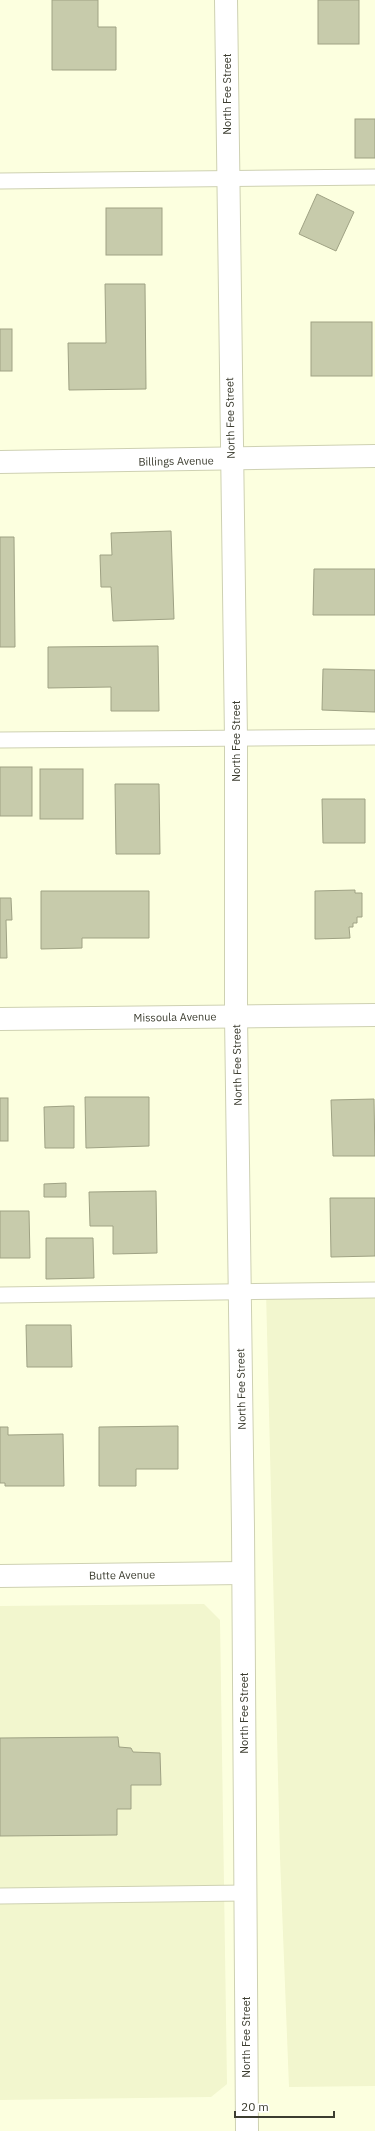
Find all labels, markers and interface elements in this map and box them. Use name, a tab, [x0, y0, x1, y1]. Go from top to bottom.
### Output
street label: North Fee Street	[220, 53, 234, 135]
street label: North Fee Street	[222, 377, 238, 459]
street label: Billings Avenue	[138, 453, 214, 469]
street label: North Fee Street	[229, 700, 243, 782]
street label: Missoula Avenue	[133, 1009, 217, 1025]
street label: North Fee Street	[229, 1024, 245, 1106]
street label: North Fee Street	[233, 1348, 249, 1430]
street label: Butte Avenue	[89, 1567, 155, 1583]
street label: North Fee Street	[237, 1672, 251, 1754]
street label: North Fee Street	[239, 1996, 253, 2078]
scale bar	[235, 2093, 334, 2119]
text: 20 m	[241, 2099, 269, 2114]

